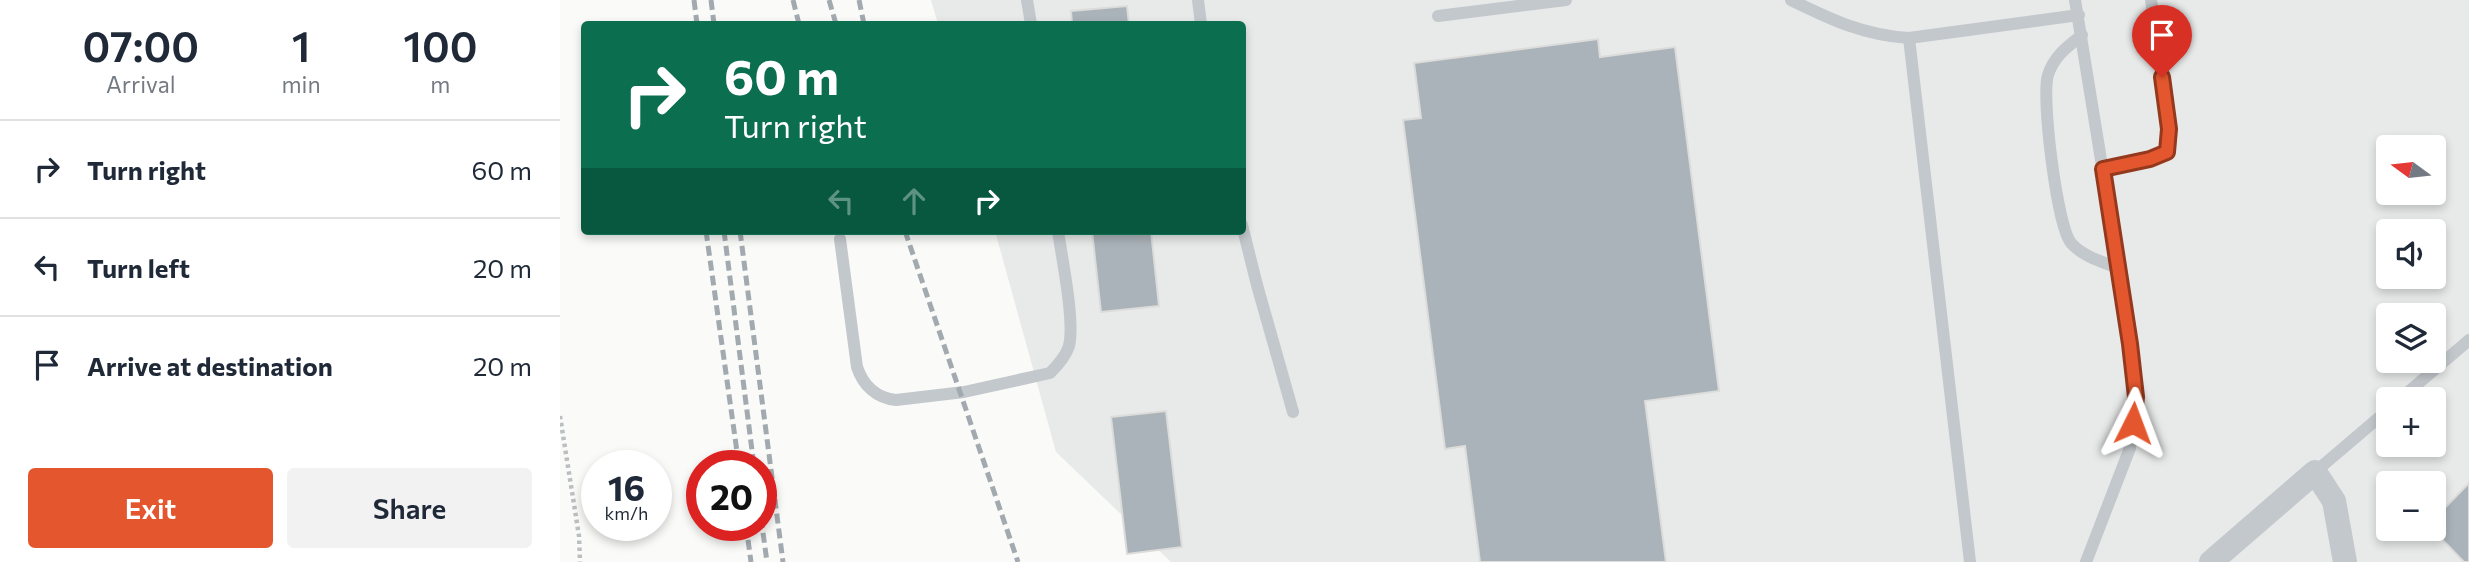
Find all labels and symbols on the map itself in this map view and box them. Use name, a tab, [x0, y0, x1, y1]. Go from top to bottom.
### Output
pin	[2132, 5, 2192, 77]
north arrow	[2376, 135, 2446, 205]
position arrow	[2096, 386, 2170, 460]
speed limit sign: 20	[686, 450, 777, 541]

